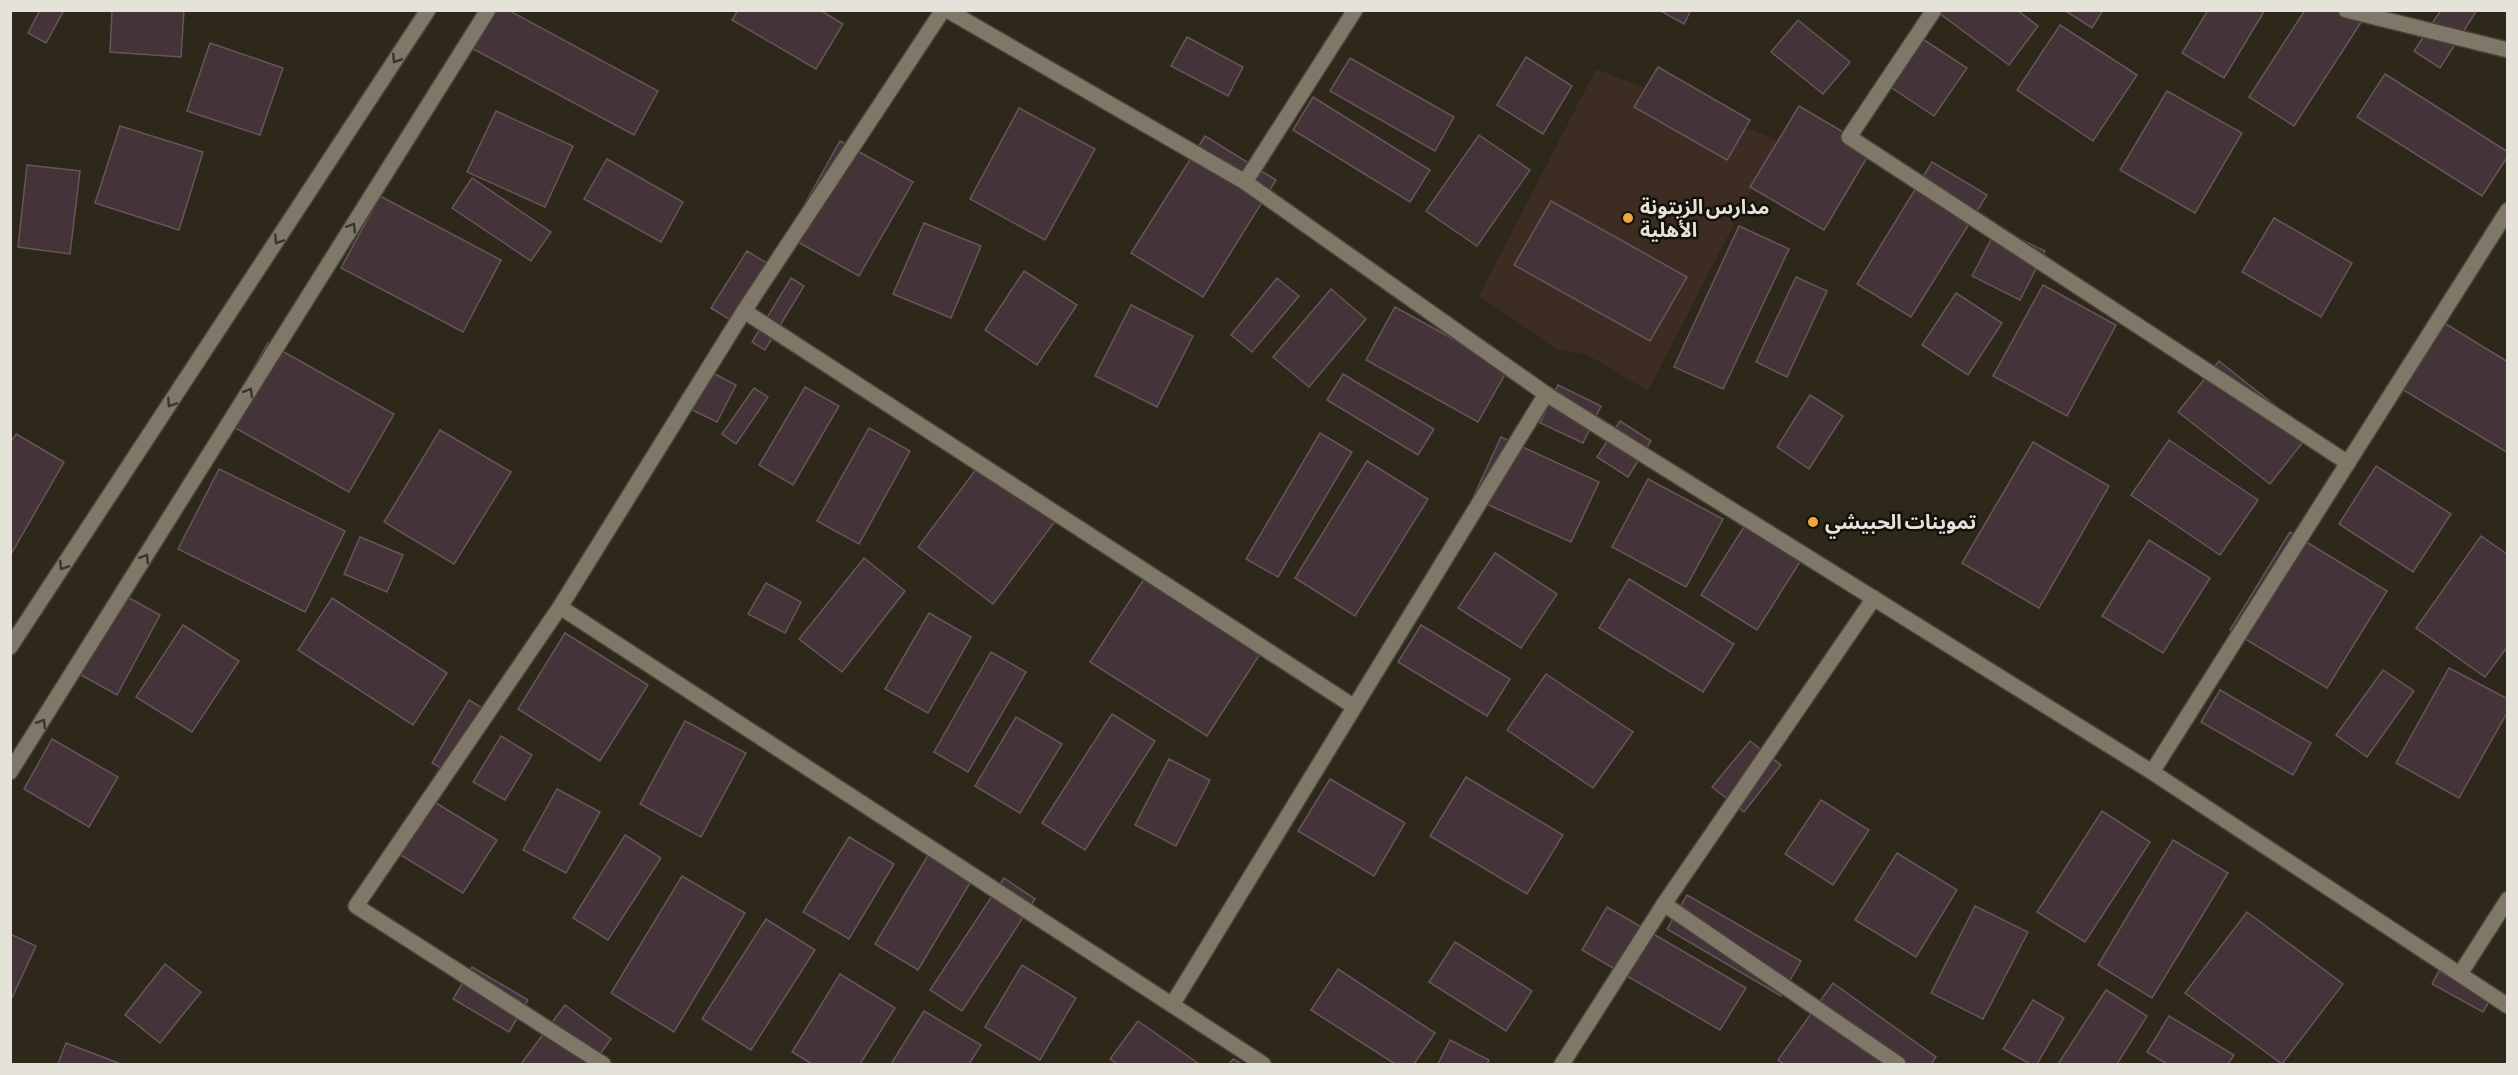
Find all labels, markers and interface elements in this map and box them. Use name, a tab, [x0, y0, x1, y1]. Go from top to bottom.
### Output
one-way arrow	[392, 53, 403, 64]
place label: مدارس الزيتونة الأهلية	[1640, 195, 1769, 242]
marker: مدارس الزيتونة الأهلية	[1621, 211, 1635, 225]
one-way arrow	[345, 223, 357, 233]
one-way arrow	[273, 234, 285, 244]
one-way arrow	[241, 388, 252, 399]
one-way arrow	[166, 397, 178, 407]
place label: تموينات الحبيشي	[1825, 510, 1976, 539]
marker: تموينات الحبيشي	[1806, 515, 1820, 529]
one-way arrow	[138, 554, 150, 564]
one-way arrow	[59, 560, 71, 570]
one-way arrow	[34, 719, 46, 729]

